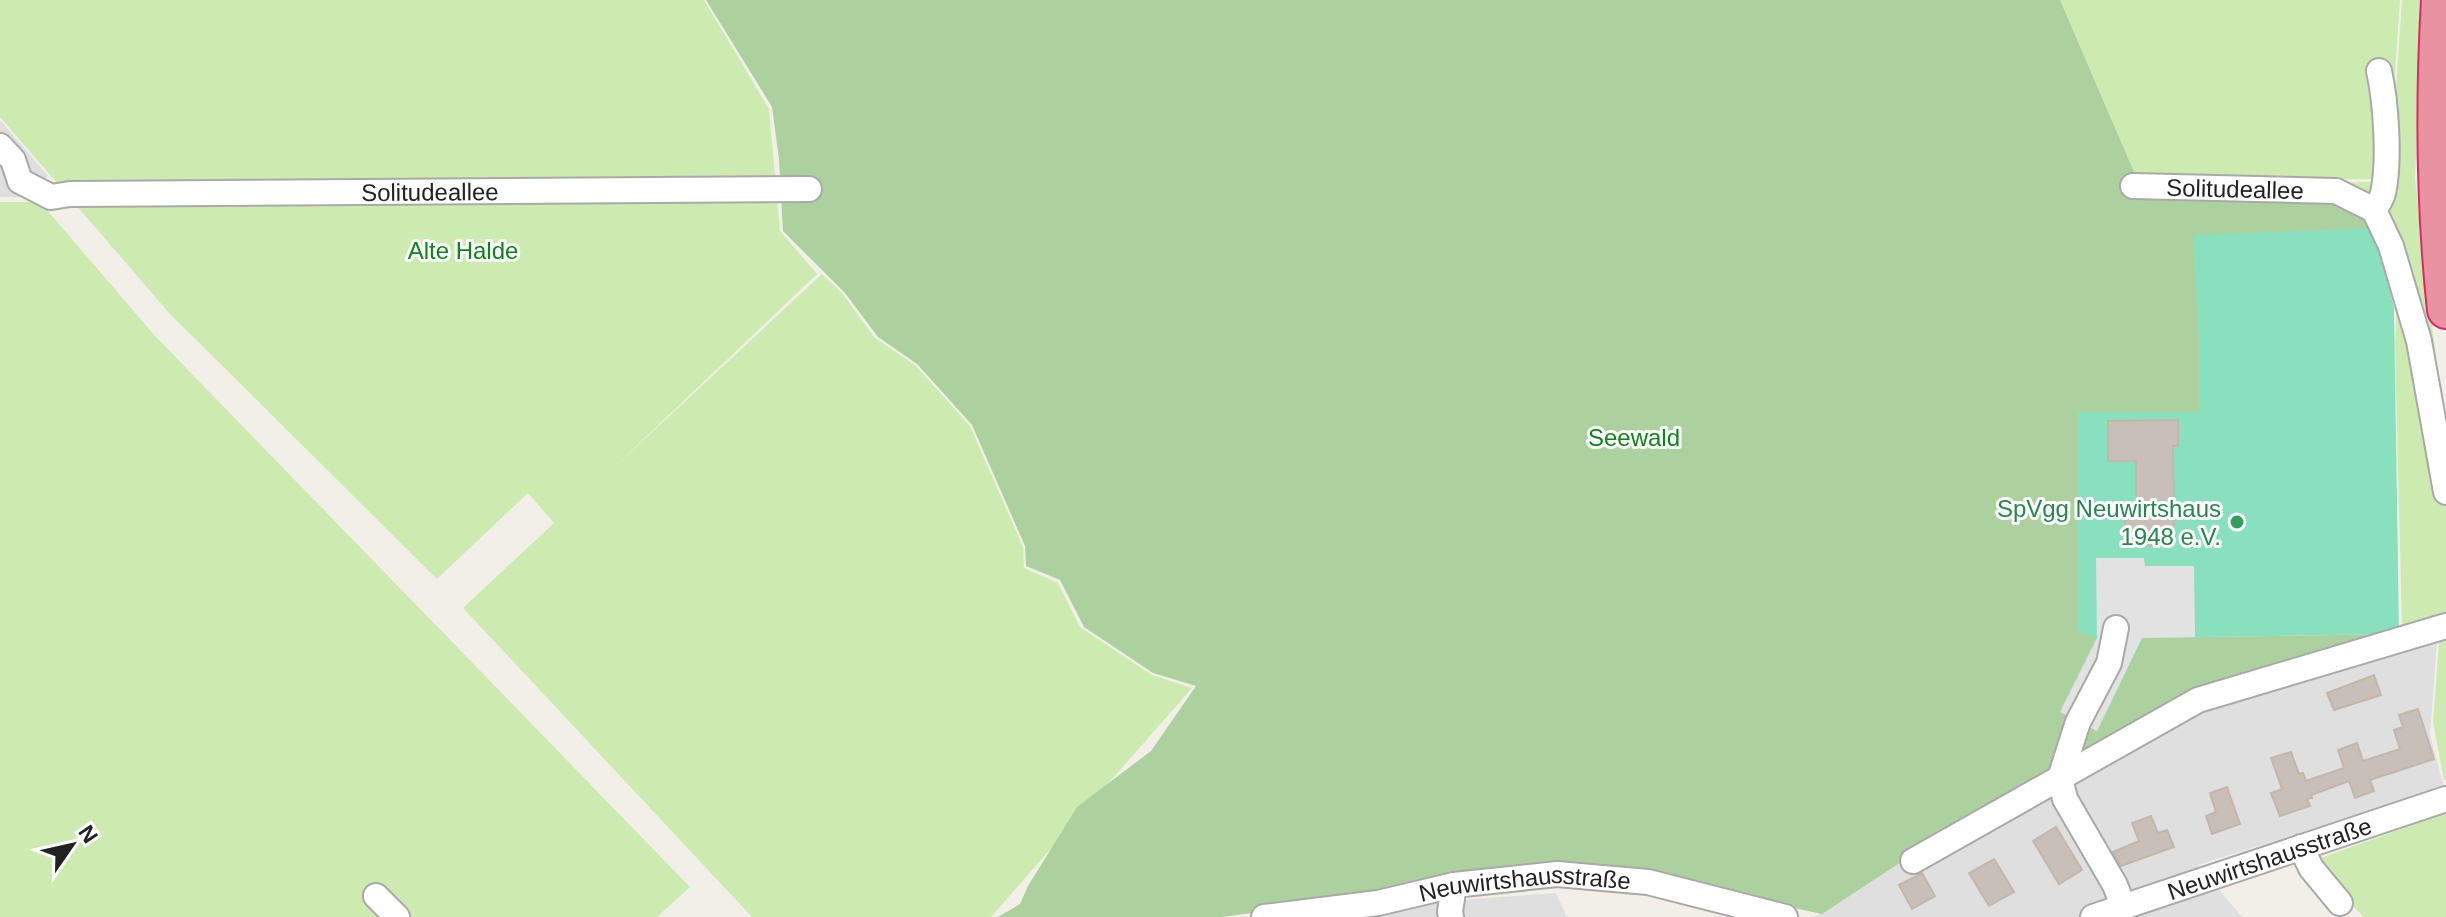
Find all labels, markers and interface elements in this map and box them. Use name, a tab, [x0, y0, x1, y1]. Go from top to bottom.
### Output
street label: Solitudeallee	[2166, 173, 2304, 204]
street label: Solitudeallee	[361, 178, 499, 206]
park label: Alte Halde	[408, 237, 518, 264]
park label: Seewald	[1588, 424, 1680, 451]
place label: SpVgg Neuwirtshaus 1948 e.V.	[1997, 495, 2221, 550]
marker: SpVgg Neuwirtshaus 1948 e.V.	[2228, 513, 2246, 531]
north arrow	[32, 805, 112, 885]
street label: Neuwirtshausstraße	[2164, 811, 2375, 905]
text: N	[73, 821, 103, 848]
street label: Neuwirtshausstraße	[1416, 860, 1632, 906]

